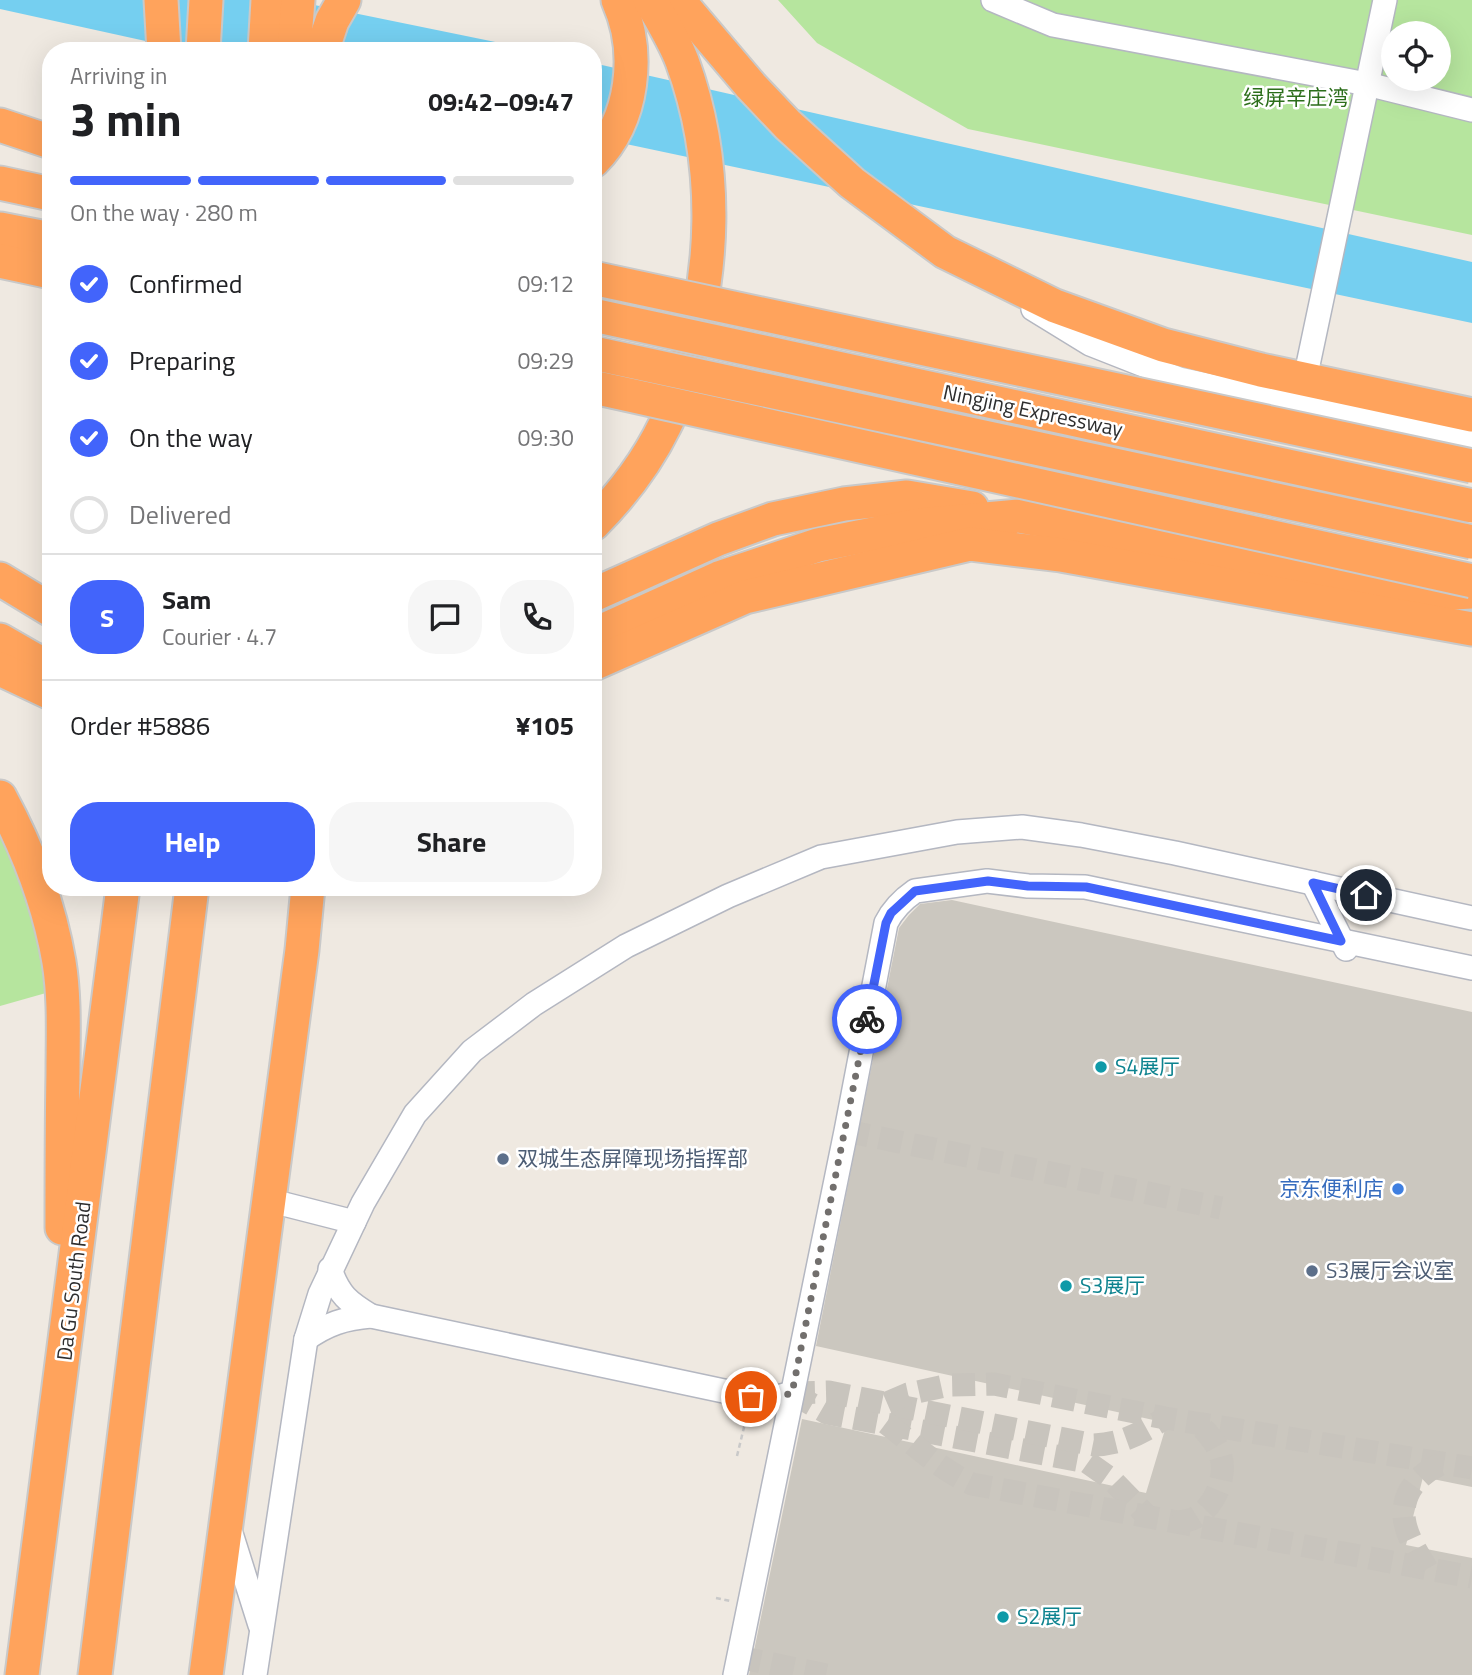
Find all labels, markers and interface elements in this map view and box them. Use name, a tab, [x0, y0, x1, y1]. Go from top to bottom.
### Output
map controls	[1381, 21, 1451, 91]
button: locate	[1381, 21, 1451, 91]
text: Arriving in	[70, 58, 167, 93]
park label: 绿屏辛庄湾	[1244, 81, 1349, 113]
text: 09:42–09:47	[428, 82, 574, 121]
text: 3 min	[70, 84, 182, 154]
text: On the way · 280 m	[70, 195, 258, 230]
text: Confirmed	[129, 264, 243, 303]
icon: check	[70, 265, 108, 303]
text: 09:12	[517, 266, 574, 301]
text: Preparing	[129, 341, 235, 380]
icon: check	[70, 342, 108, 380]
text: 09:29	[517, 343, 574, 378]
street label: Ningjing Expressway	[940, 375, 1126, 445]
text: On the way	[129, 418, 253, 457]
icon: check	[70, 419, 108, 457]
text: 09:30	[517, 420, 574, 455]
text: Delivered	[129, 495, 232, 534]
text: Sam	[162, 580, 211, 619]
button: chat	[408, 580, 482, 654]
button: phone	[500, 580, 574, 654]
text: S	[100, 598, 114, 637]
text: Courier · 4.7	[162, 619, 277, 654]
text: Order #5886	[70, 706, 210, 745]
text: ¥105	[516, 706, 574, 745]
button: Help	[70, 802, 315, 882]
button: Share	[329, 802, 574, 882]
pin	[1336, 865, 1396, 925]
icon: home	[1347, 876, 1385, 914]
courier	[832, 984, 902, 1054]
icon: bike	[848, 1000, 886, 1038]
place label: S4展厅	[1115, 1050, 1180, 1082]
marker: S4展厅	[1093, 1059, 1109, 1075]
place label: 双城生态屏障现场指挥部	[517, 1142, 748, 1174]
marker: 双城生态屏障现场指挥部	[495, 1151, 511, 1167]
place label: 京东便利店	[1279, 1172, 1384, 1204]
marker: 京东便利店	[1390, 1181, 1406, 1197]
street label: Da Gu South Road	[47, 1200, 99, 1362]
place label: S3展厅会议室	[1326, 1254, 1454, 1286]
marker: S3展厅会议室	[1304, 1263, 1320, 1279]
place label: S3展厅	[1080, 1269, 1145, 1301]
marker: S3展厅	[1058, 1278, 1074, 1294]
pin	[721, 1367, 781, 1427]
icon: bag	[732, 1378, 770, 1416]
place label: S2展厅	[1017, 1600, 1082, 1632]
marker: S2展厅	[995, 1609, 1011, 1625]

